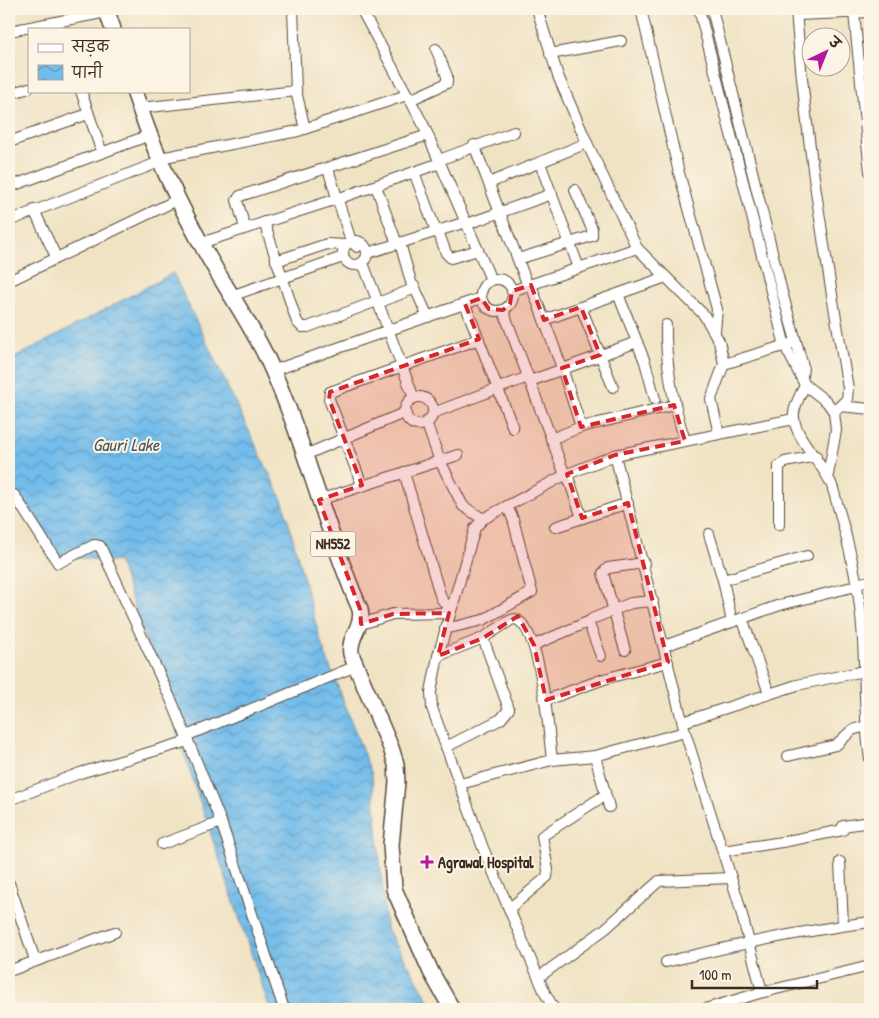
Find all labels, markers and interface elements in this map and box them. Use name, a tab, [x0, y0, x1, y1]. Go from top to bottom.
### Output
legend	[28, 28, 190, 92]
north arrow	[802, 28, 852, 78]
text: उ	[824, 31, 846, 53]
text: सड़क	[71, 36, 110, 57]
text: पानी	[71, 61, 104, 83]
water label: Gauri Lake	[93, 432, 160, 457]
road number: NH552	[310, 532, 356, 556]
place label: Agrawal Hospital	[438, 851, 534, 874]
marker: Agrawal Hospital	[420, 855, 434, 869]
scale bar	[692, 958, 816, 990]
text: 100 m	[699, 964, 732, 985]

